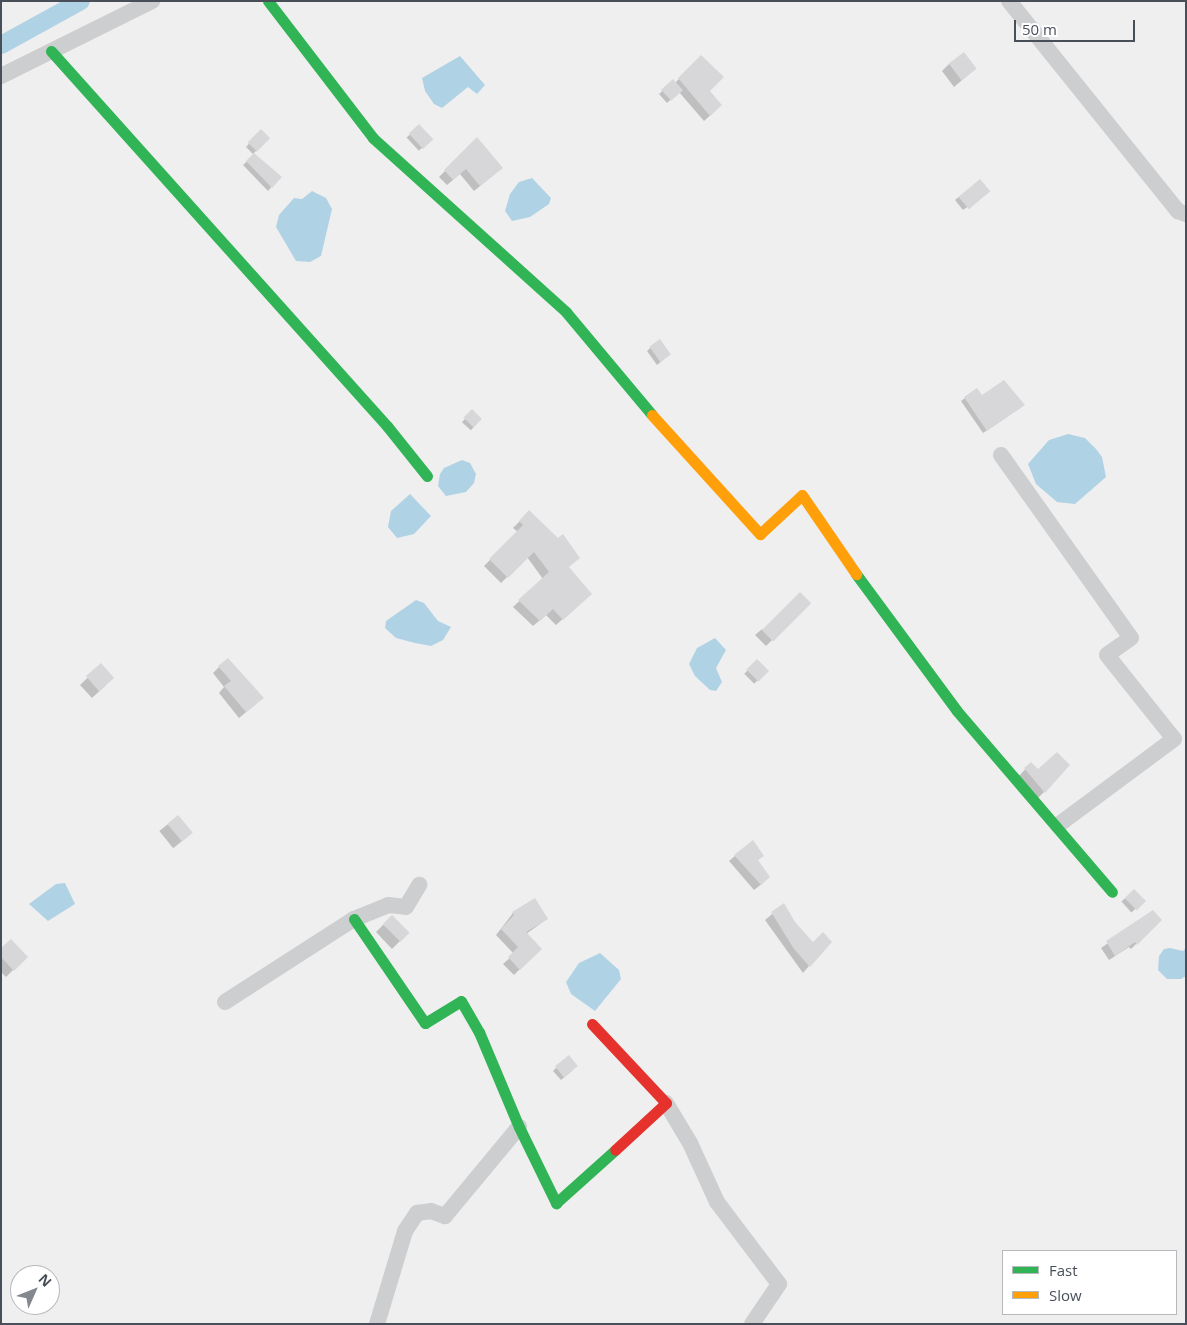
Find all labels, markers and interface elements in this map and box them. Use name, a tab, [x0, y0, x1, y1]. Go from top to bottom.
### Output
scale bar	[1017, 10, 1138, 42]
text: 50 m	[1022, 19, 1057, 39]
legend	[1002, 1250, 1177, 1315]
text: Fast	[1049, 1260, 1078, 1280]
north arrow	[10, 1265, 60, 1315]
text: N	[35, 1269, 56, 1291]
text: Slow	[1049, 1285, 1082, 1305]

